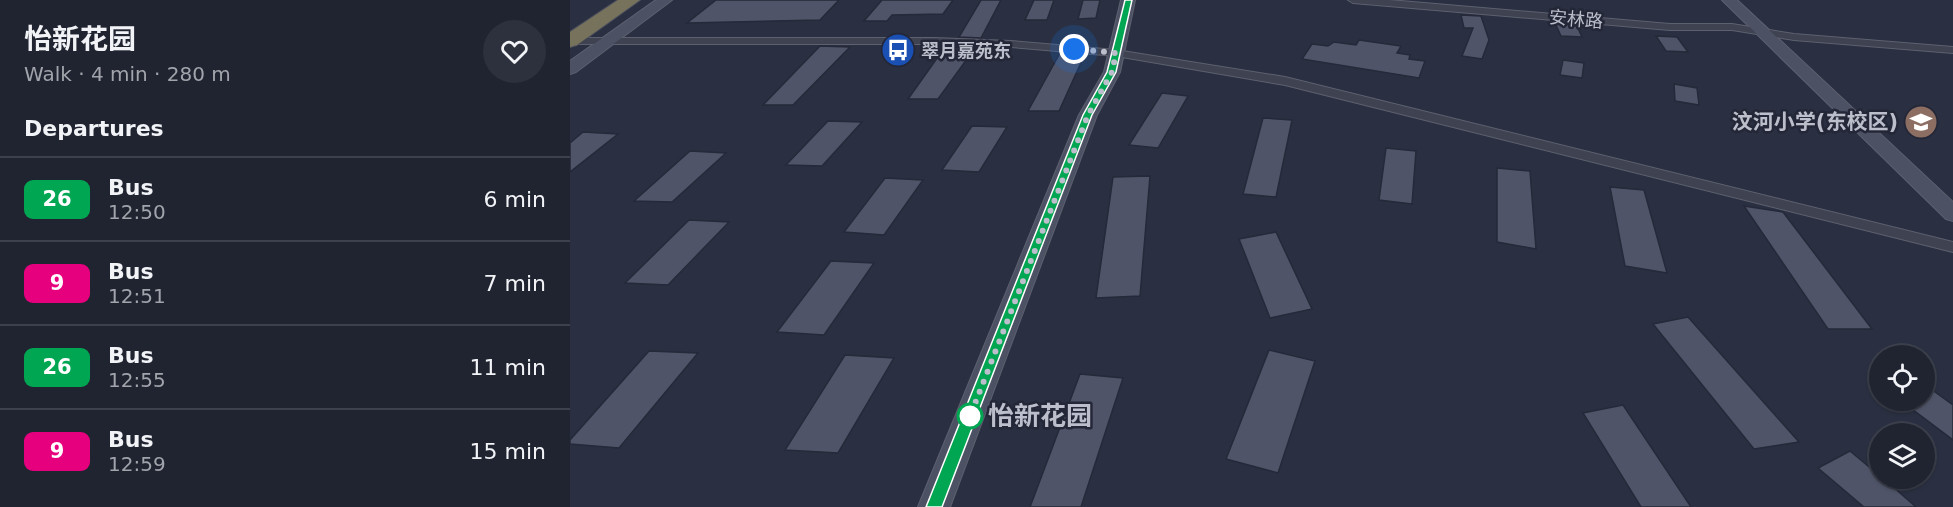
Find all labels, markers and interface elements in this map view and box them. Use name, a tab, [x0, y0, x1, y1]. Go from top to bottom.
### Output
street label: 安林路	[1548, 6, 1604, 32]
button: heart	[483, 20, 546, 83]
text: 怡新花园	[24, 23, 136, 56]
bus stop icon: 翠月嘉苑东	[880, 32, 916, 68]
your location	[1059, 34, 1089, 64]
place label: 翠月嘉苑东	[921, 40, 1011, 61]
text: Walk · 4 min · 280 m	[24, 62, 231, 86]
school or university icon: 汶河小学(东校区)	[1903, 104, 1939, 140]
place label: 汶河小学(东校区)	[1732, 110, 1898, 134]
text: Departures	[24, 116, 164, 141]
text: Bus	[108, 175, 154, 200]
text: 26	[42, 187, 72, 211]
text: 6 min	[484, 187, 546, 212]
text: 12:50	[108, 200, 166, 224]
text: Bus	[108, 259, 154, 284]
text: 9	[50, 271, 64, 295]
text: 7 min	[484, 271, 546, 296]
text: 12:51	[108, 284, 166, 308]
text: Bus	[108, 343, 154, 368]
map controls	[1869, 345, 1935, 489]
button: locate	[1869, 345, 1935, 411]
text: 26	[42, 355, 72, 379]
text: 11 min	[470, 355, 546, 380]
text: 12:55	[108, 368, 166, 392]
place label: 怡新花园	[988, 401, 1092, 431]
marker: 怡新花园	[957, 403, 983, 429]
button: layers	[1869, 423, 1935, 489]
text: Bus	[108, 427, 154, 452]
text: 9	[50, 439, 64, 463]
text: 15 min	[470, 439, 546, 464]
text: 12:59	[108, 452, 166, 476]

